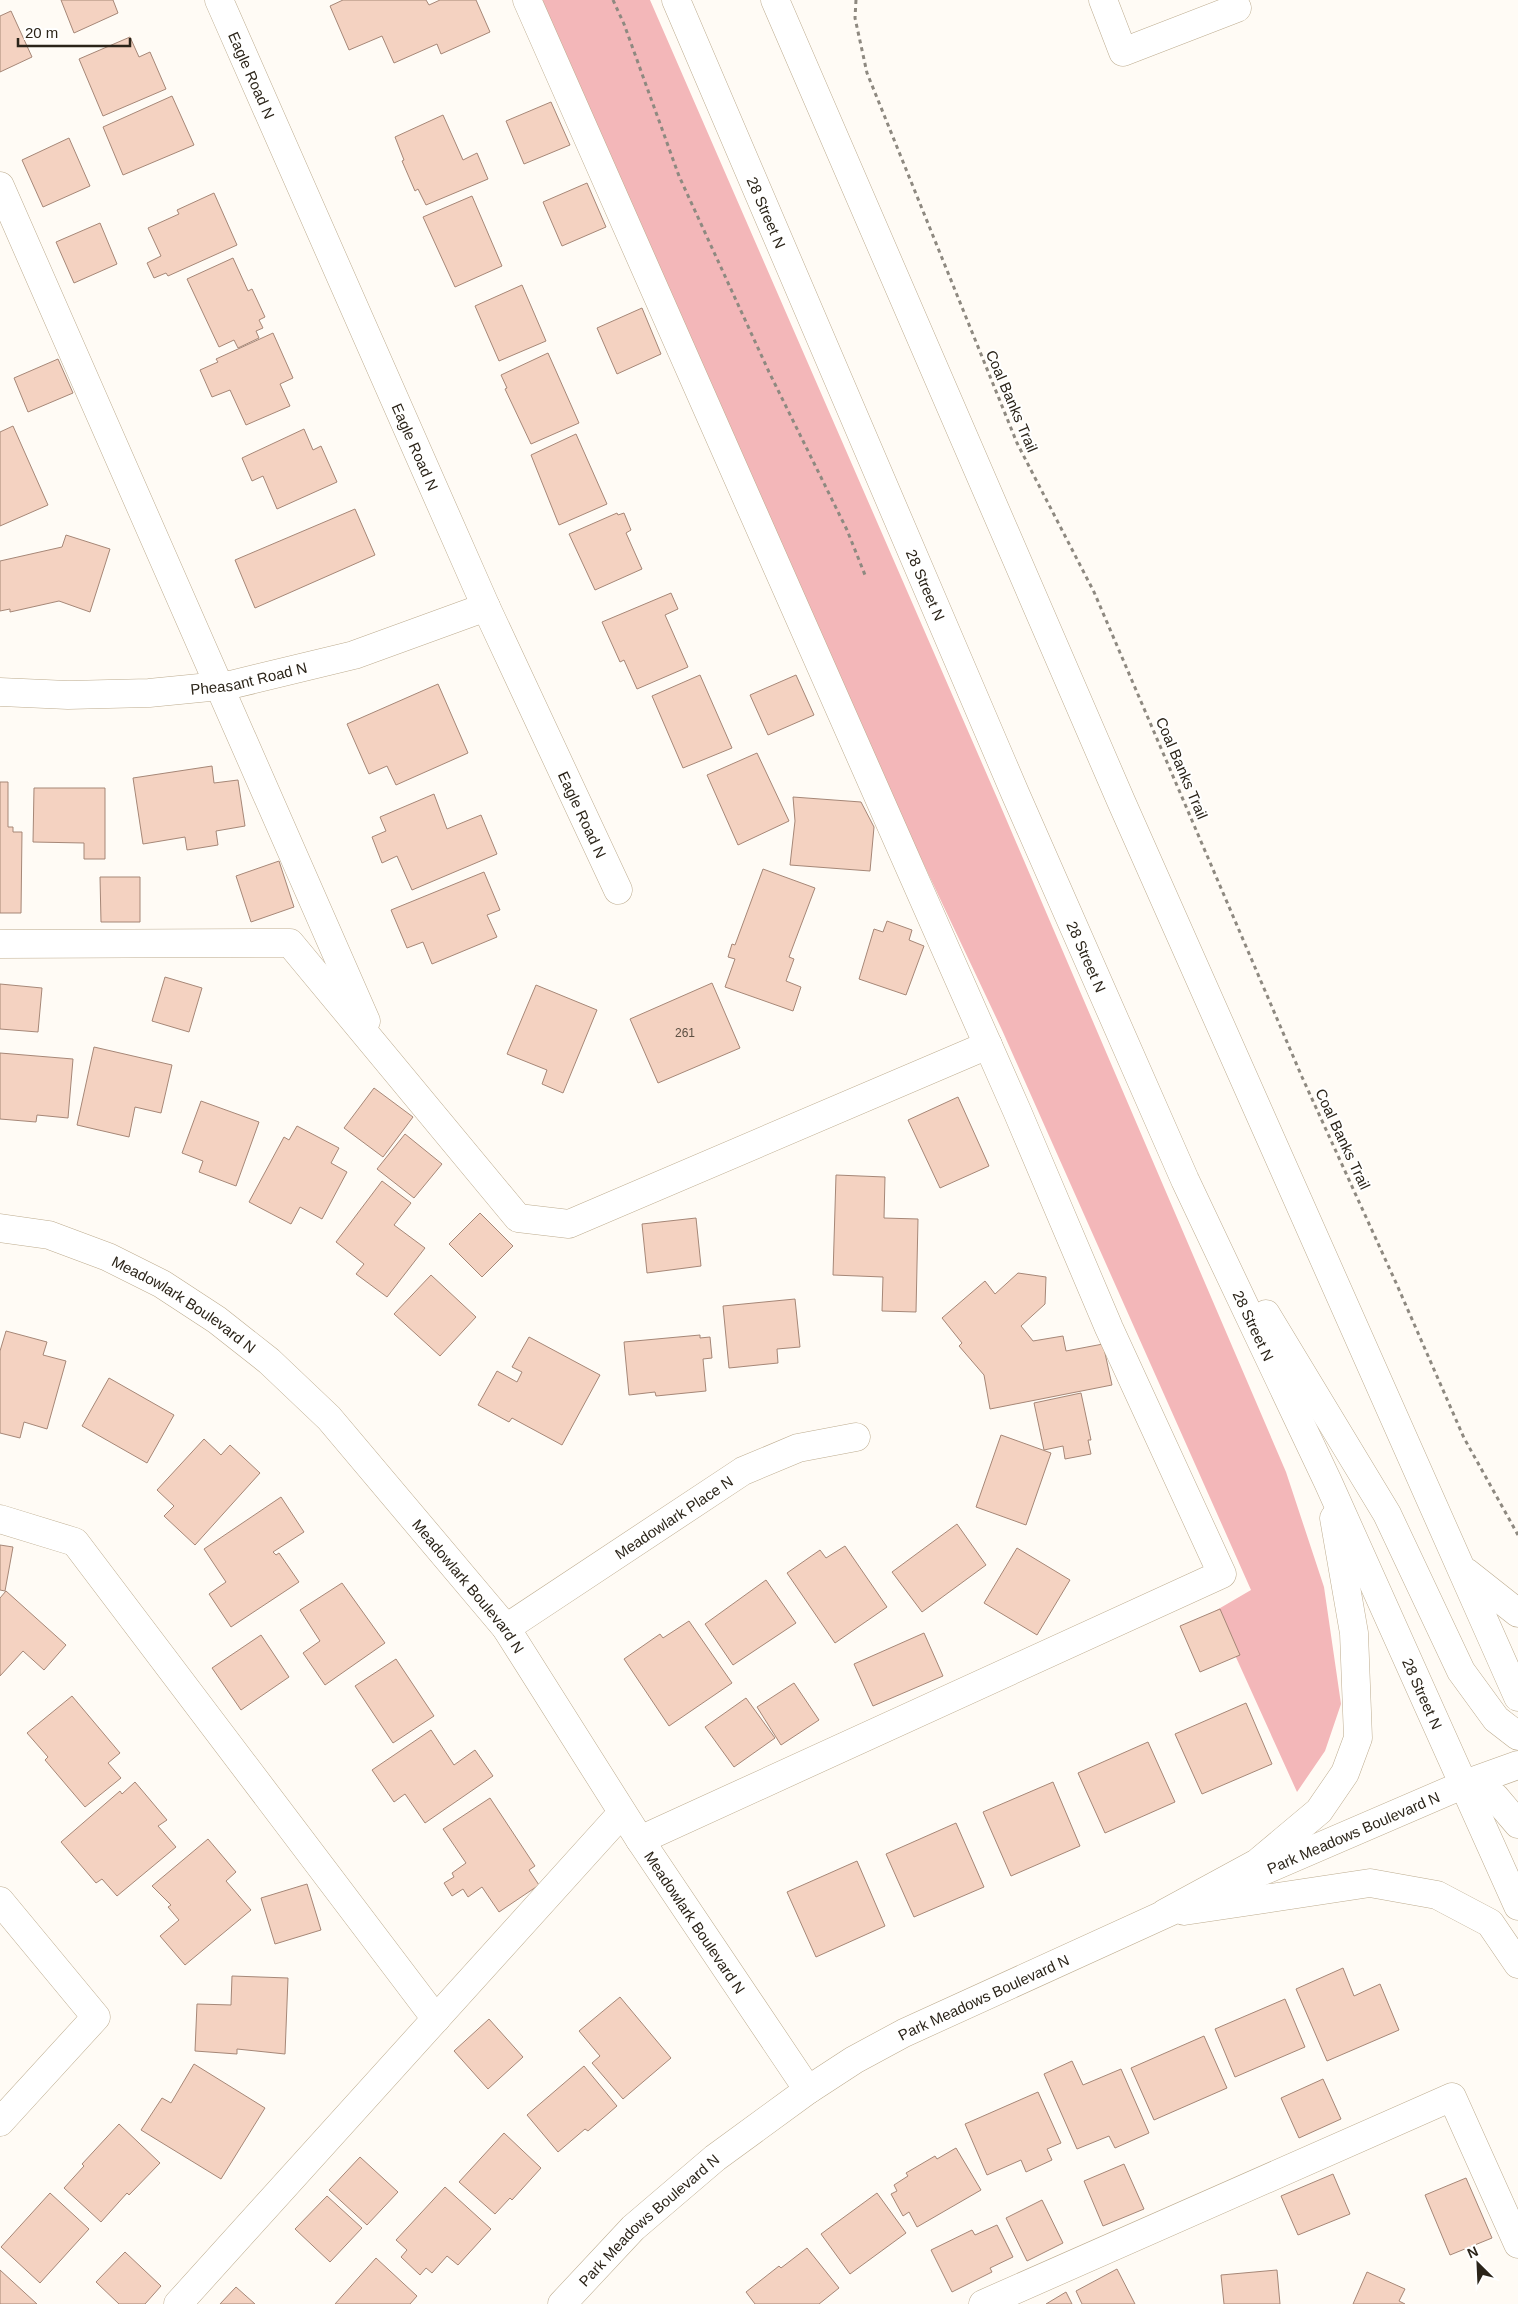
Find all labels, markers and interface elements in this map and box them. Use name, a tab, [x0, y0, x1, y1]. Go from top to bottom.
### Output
scale bar	[18, 15, 130, 47]
text: 20 m	[25, 24, 58, 41]
street label: Eagle Road N	[225, 29, 279, 121]
street label: 28 Street N	[744, 174, 790, 251]
street label: Coal Banks Trail	[983, 347, 1041, 455]
street label: Eagle Road N	[389, 401, 442, 493]
street label: 28 Street N	[903, 547, 949, 623]
street label: Pheasant Road N	[190, 658, 309, 697]
street label: Coal Banks Trail	[1153, 714, 1211, 822]
street label: Eagle Road N	[555, 768, 610, 860]
street label: 28 Street N	[1064, 918, 1110, 995]
house number: 261	[675, 1026, 695, 1040]
street label: Coal Banks Trail	[1312, 1086, 1374, 1192]
street label: Meadowlark Boulevard N	[109, 1252, 259, 1356]
street label: 28 Street N	[1230, 1287, 1278, 1363]
street label: Meadowlark Place N	[612, 1472, 736, 1562]
street label: Meadowlark Boulevard N	[409, 1515, 528, 1656]
street label: 28 Street N	[1399, 1655, 1446, 1732]
street label: Park Meadows Boulevard N	[1264, 1788, 1442, 1877]
street label: Meadowlark Boulevard N	[641, 1848, 749, 1997]
street label: Park Meadows Boulevard N	[895, 1951, 1072, 2043]
street label: Park Meadows Boulevard N	[575, 2150, 722, 2289]
north arrow	[1453, 2239, 1503, 2289]
text: N	[1465, 2243, 1481, 2261]

